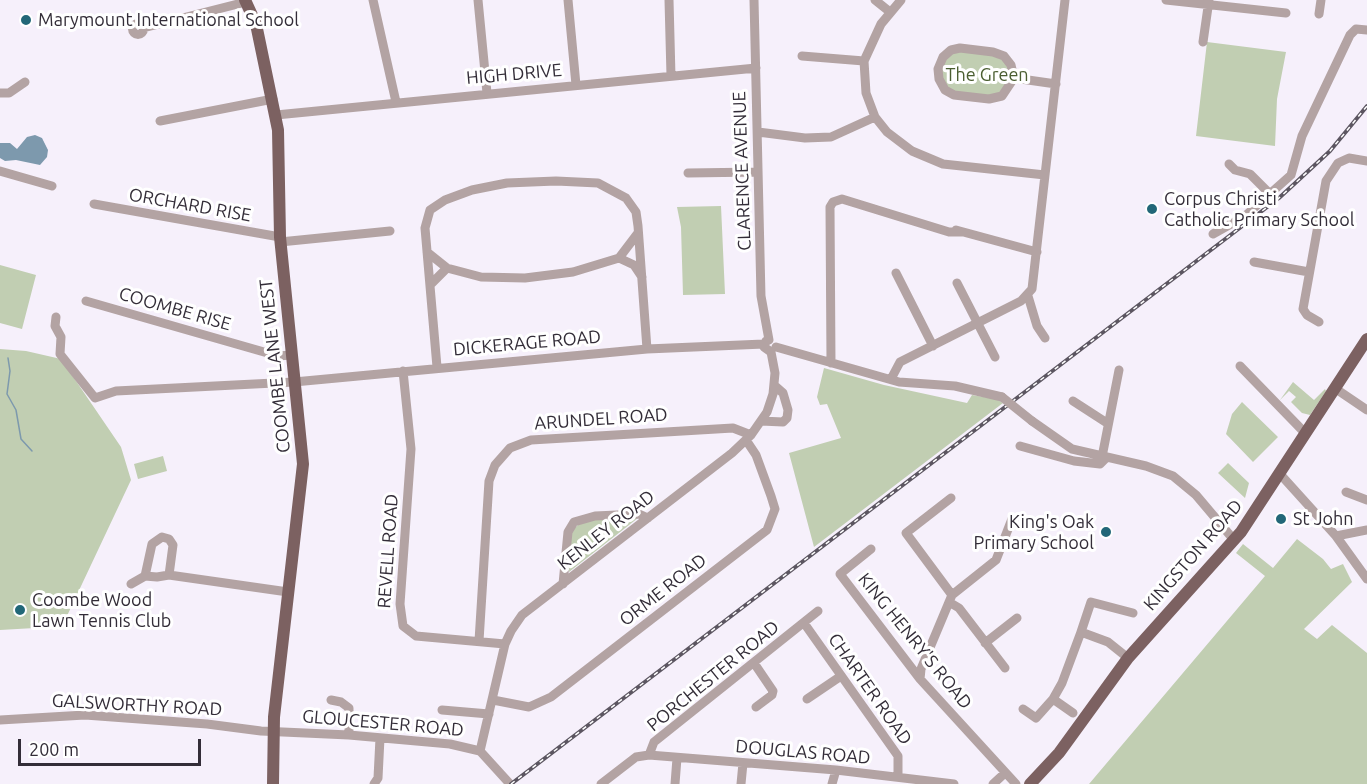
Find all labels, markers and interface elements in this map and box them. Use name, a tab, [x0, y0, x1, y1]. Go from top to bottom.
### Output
place label: Marymount International School	[38, 9, 299, 31]
marker: Marymount International School	[19, 13, 33, 27]
street label: HIGH DRIVE	[465, 59, 563, 89]
park label: The Green	[945, 64, 1029, 86]
street label: CLARENCE AVENUE	[728, 91, 756, 251]
street label: ORCHARD RISE	[127, 184, 253, 226]
place label: Corpus Christi Catholic Primary School	[1164, 188, 1354, 230]
marker: Corpus Christi Catholic Primary School	[1145, 202, 1159, 216]
street label: COOMBE LANE WEST	[255, 278, 295, 454]
street label: COOMBE RISE	[117, 283, 233, 335]
street label: DICKERAGE ROAD	[452, 326, 602, 360]
street label: ARUNDEL ROAD	[534, 404, 668, 434]
street label: KENLEY ROAD	[553, 485, 659, 575]
street label: REVELL ROAD	[373, 493, 403, 609]
street label: KINGSTON ROAD	[1139, 495, 1247, 615]
place label: St John	[1293, 508, 1354, 530]
place label: King's Oak Primary School	[973, 511, 1094, 554]
marker: St John	[1274, 512, 1288, 526]
marker: King's Oak Primary School	[1099, 525, 1113, 539]
street label: ORME ROAD	[615, 549, 711, 631]
street label: KING HENRY'S ROAD	[854, 569, 976, 713]
place label: Coombe Wood Lawn Tennis Club	[32, 589, 171, 632]
marker: Coombe Wood Lawn Tennis Club	[13, 603, 27, 617]
street label: PORCHESTER ROAD	[643, 616, 783, 736]
street label: CHARTER ROAD	[823, 629, 917, 749]
street label: GALSWORTHY ROAD	[51, 690, 223, 720]
street label: GLOUCESTER ROAD	[301, 705, 465, 741]
scale bar	[21, 727, 204, 765]
street label: DOUGLAS ROAD	[735, 735, 871, 769]
text: 200 m	[29, 739, 79, 759]

